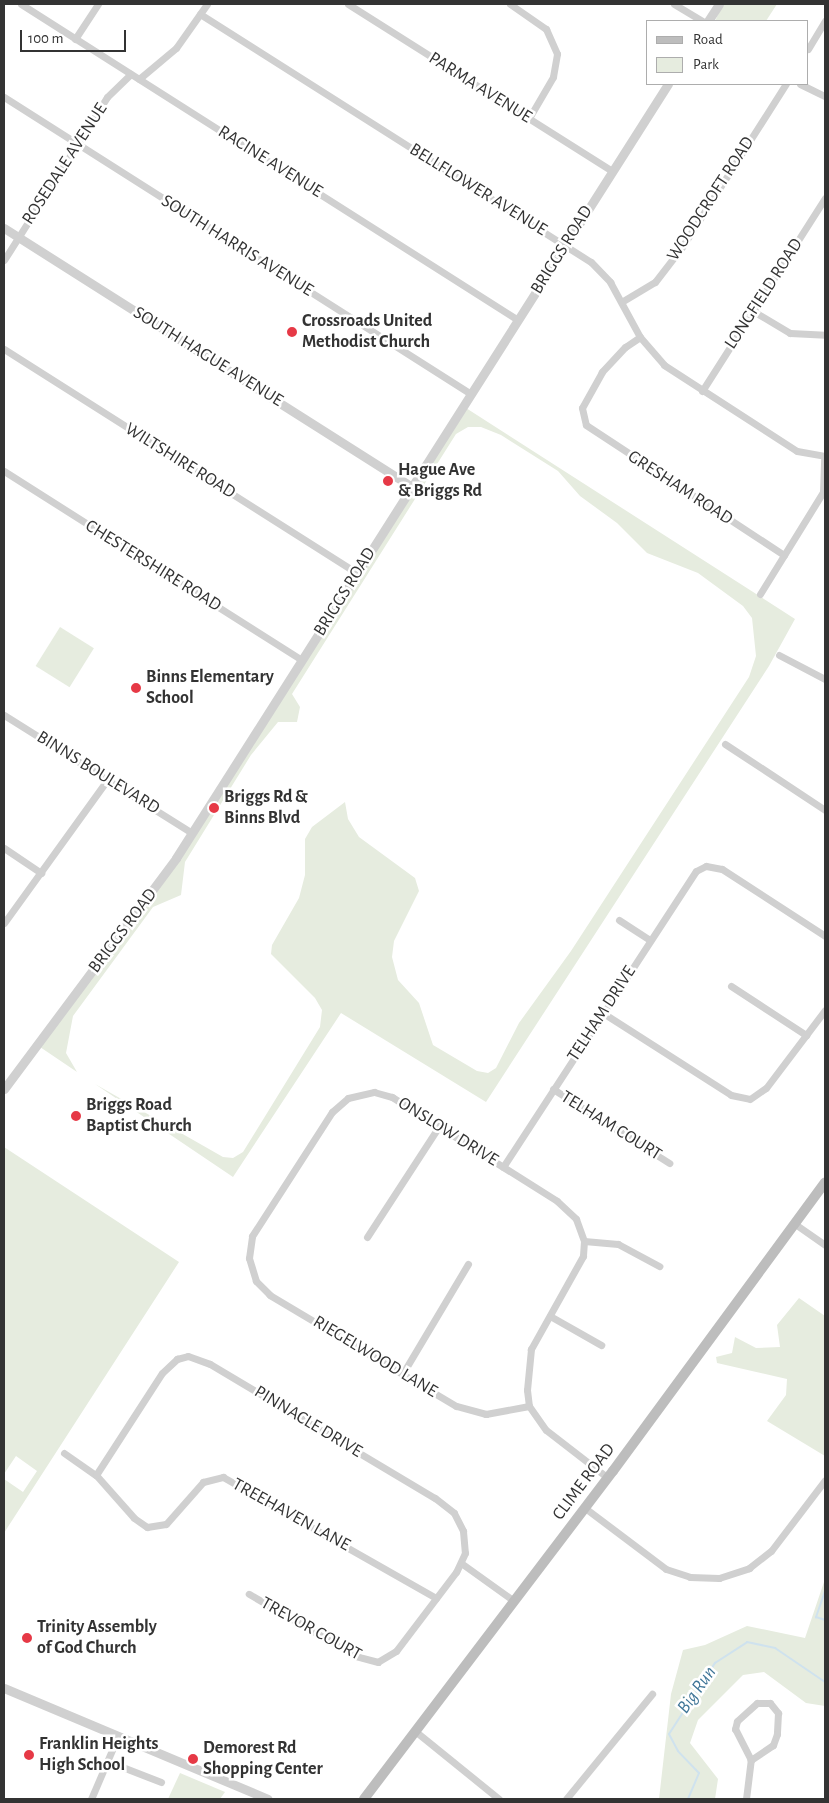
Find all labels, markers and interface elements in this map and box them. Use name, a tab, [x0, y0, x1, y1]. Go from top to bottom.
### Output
scale bar	[22, 20, 129, 52]
legend	[646, 20, 809, 85]
text: 100 m	[28, 31, 63, 46]
text: Road	[693, 32, 723, 47]
street label: PARMA AVENUE	[424, 48, 536, 128]
text: Park	[693, 57, 719, 72]
street label: ROSEDALE AVENUE	[18, 99, 112, 229]
street label: RACINE AVENUE	[214, 121, 326, 203]
street label: WOODCROFT ROAD	[663, 133, 759, 265]
street label: BELLFLOWER AVENUE	[405, 139, 551, 241]
street label: SOUTH HARRIS AVENUE	[157, 190, 317, 302]
street label: BRIGGS ROAD	[526, 202, 598, 298]
street label: LONGFIELD ROAD	[720, 235, 808, 353]
street label: SOUTH HAGUE AVENUE	[129, 302, 287, 412]
place label: Crossroads United Methodist Church	[302, 311, 432, 354]
marker: Crossroads United Methodist Church	[286, 326, 298, 338]
street label: WILTSHIRE ROAD	[121, 418, 239, 504]
street label: GRESHAM ROAD	[623, 446, 737, 530]
place label: Hague Ave & Briggs Rd	[398, 460, 482, 502]
marker: Hague Ave & Briggs Rd	[382, 475, 394, 487]
street label: CHESTERSHIRE ROAD	[81, 515, 225, 617]
street label: BRIGGS ROAD	[309, 544, 381, 640]
place label: Binns Elementary School	[146, 667, 274, 710]
marker: Binns Elementary School	[130, 682, 142, 694]
street label: BINNS BOULEVARD	[33, 727, 163, 819]
place label: Briggs Rd & Binns Blvd	[224, 787, 308, 830]
marker: Briggs Rd & Binns Blvd	[208, 802, 220, 814]
street label: BRIGGS ROAD	[84, 884, 162, 978]
street label: TELHAM DRIVE	[563, 962, 641, 1066]
street label: TELHAM COURT	[556, 1086, 666, 1166]
street label: ONSLOW DRIVE	[394, 1093, 502, 1171]
place label: Briggs Road Baptist Church	[86, 1095, 192, 1138]
marker: Briggs Road Baptist Church	[70, 1110, 82, 1122]
street label: RIEGELWOOD LANE	[309, 1311, 441, 1403]
street label: PINNACLE DRIVE	[250, 1381, 366, 1463]
street label: CLIME ROAD	[548, 1439, 620, 1525]
street label: TREEHAVEN LANE	[228, 1474, 354, 1556]
street label: TREVOR COURT	[257, 1592, 365, 1666]
place label: Trinity Assembly of God Church	[37, 1617, 157, 1660]
marker: Trinity Assembly of God Church	[21, 1632, 33, 1644]
water label: Big Run	[673, 1662, 721, 1718]
place label: Franklin Heights High School	[39, 1734, 158, 1776]
place label: Demorest Rd Shopping Center	[203, 1738, 323, 1780]
marker: Franklin Heights High School	[23, 1749, 35, 1761]
marker: Demorest Rd Shopping Center	[187, 1753, 199, 1765]

